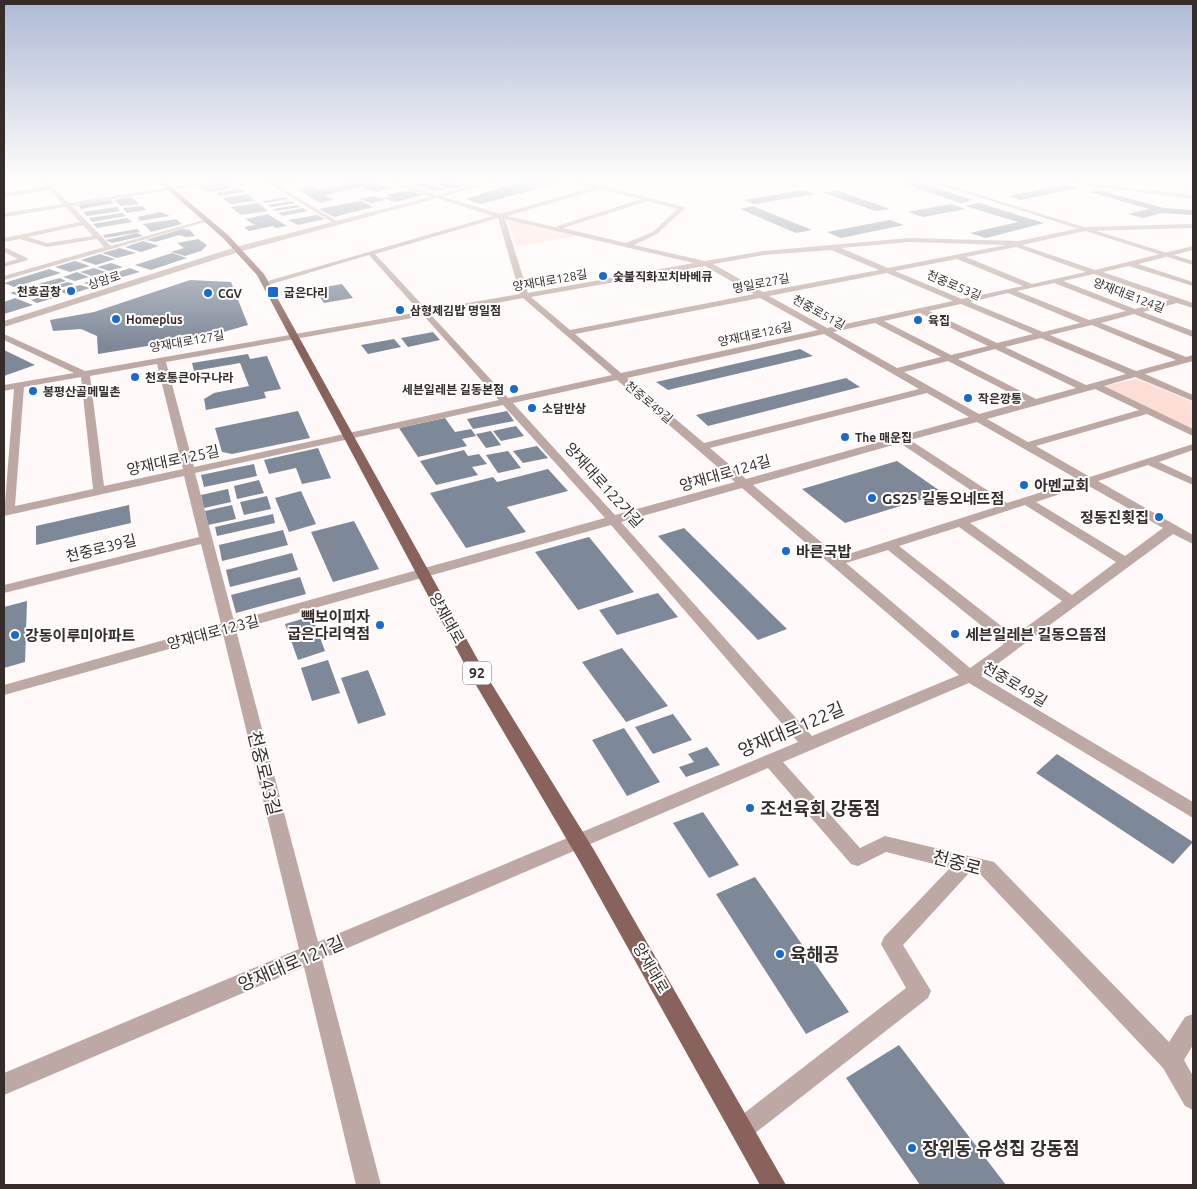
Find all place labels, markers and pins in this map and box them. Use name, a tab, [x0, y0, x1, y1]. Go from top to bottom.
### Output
marker: 숯불직화꼬치바베큐	[597, 270, 609, 282]
place label: 숯불직화꼬치바베큐	[613, 270, 712, 283]
place label: 천호곱창	[17, 285, 61, 298]
marker: 천호곱창	[65, 285, 77, 297]
marker: 굽은다리	[266, 285, 280, 299]
place label: 굽은다리	[284, 286, 328, 299]
marker: CGV	[202, 287, 214, 299]
place label: CGV	[218, 287, 243, 300]
marker: 삼형제김밥 명일점	[394, 304, 406, 316]
place label: 삼형제김밥 명일점	[410, 304, 501, 317]
marker: Homeplus	[110, 313, 122, 325]
place label: Homeplus	[126, 313, 183, 326]
marker: 육집	[912, 314, 924, 326]
place label: 육집	[928, 314, 950, 327]
marker: 천호통큰아구나라	[129, 371, 141, 383]
place label: 천호통큰아구나라	[145, 371, 233, 384]
place label: 세븐일레븐 길동본점	[402, 383, 504, 396]
marker: 세븐일레븐 길동본점	[508, 383, 520, 395]
marker: 봉평산골메밀촌	[27, 385, 39, 397]
place label: 봉평산골메밀촌	[43, 385, 120, 398]
marker: 작은깡통	[962, 392, 974, 404]
place label: 작은깡통	[978, 392, 1022, 405]
marker: 소담반상	[526, 402, 538, 414]
place label: 소담반상	[542, 402, 586, 415]
marker: The 매운집	[839, 431, 851, 443]
place label: The 매운집	[855, 431, 912, 444]
place label: 아멘교회	[1034, 477, 1089, 494]
marker: 아멘교회	[1018, 479, 1030, 491]
place label: GS25 길동오네뜨점	[882, 490, 1004, 507]
marker: GS25 길동오네뜨점	[866, 492, 878, 504]
place label: 정동진횟집	[1080, 509, 1149, 526]
marker: 정동진횟집	[1153, 511, 1165, 523]
place label: 바른국밥	[796, 543, 851, 560]
marker: 바른국밥	[780, 545, 792, 557]
place label: 빽보이피자 굽은다리역점	[287, 608, 370, 642]
marker: 빽보이피자 굽은다리역점	[374, 619, 386, 631]
place label: 세븐일레븐 길동으뜸점	[965, 626, 1107, 643]
place label: 강동이루미아파트	[25, 627, 136, 644]
marker: 세븐일레븐 길동으뜸점	[949, 628, 961, 640]
marker: 강동이루미아파트	[9, 629, 21, 641]
place label: 조선육회 강동점	[760, 798, 880, 818]
marker: 조선육회 강동점	[744, 802, 756, 814]
place label: 육해공	[790, 944, 840, 964]
marker: 육해공	[774, 948, 786, 960]
place label: 장위동 유성집 강동점	[922, 1138, 1080, 1158]
marker: 장위동 유성집 강동점	[906, 1142, 918, 1154]

